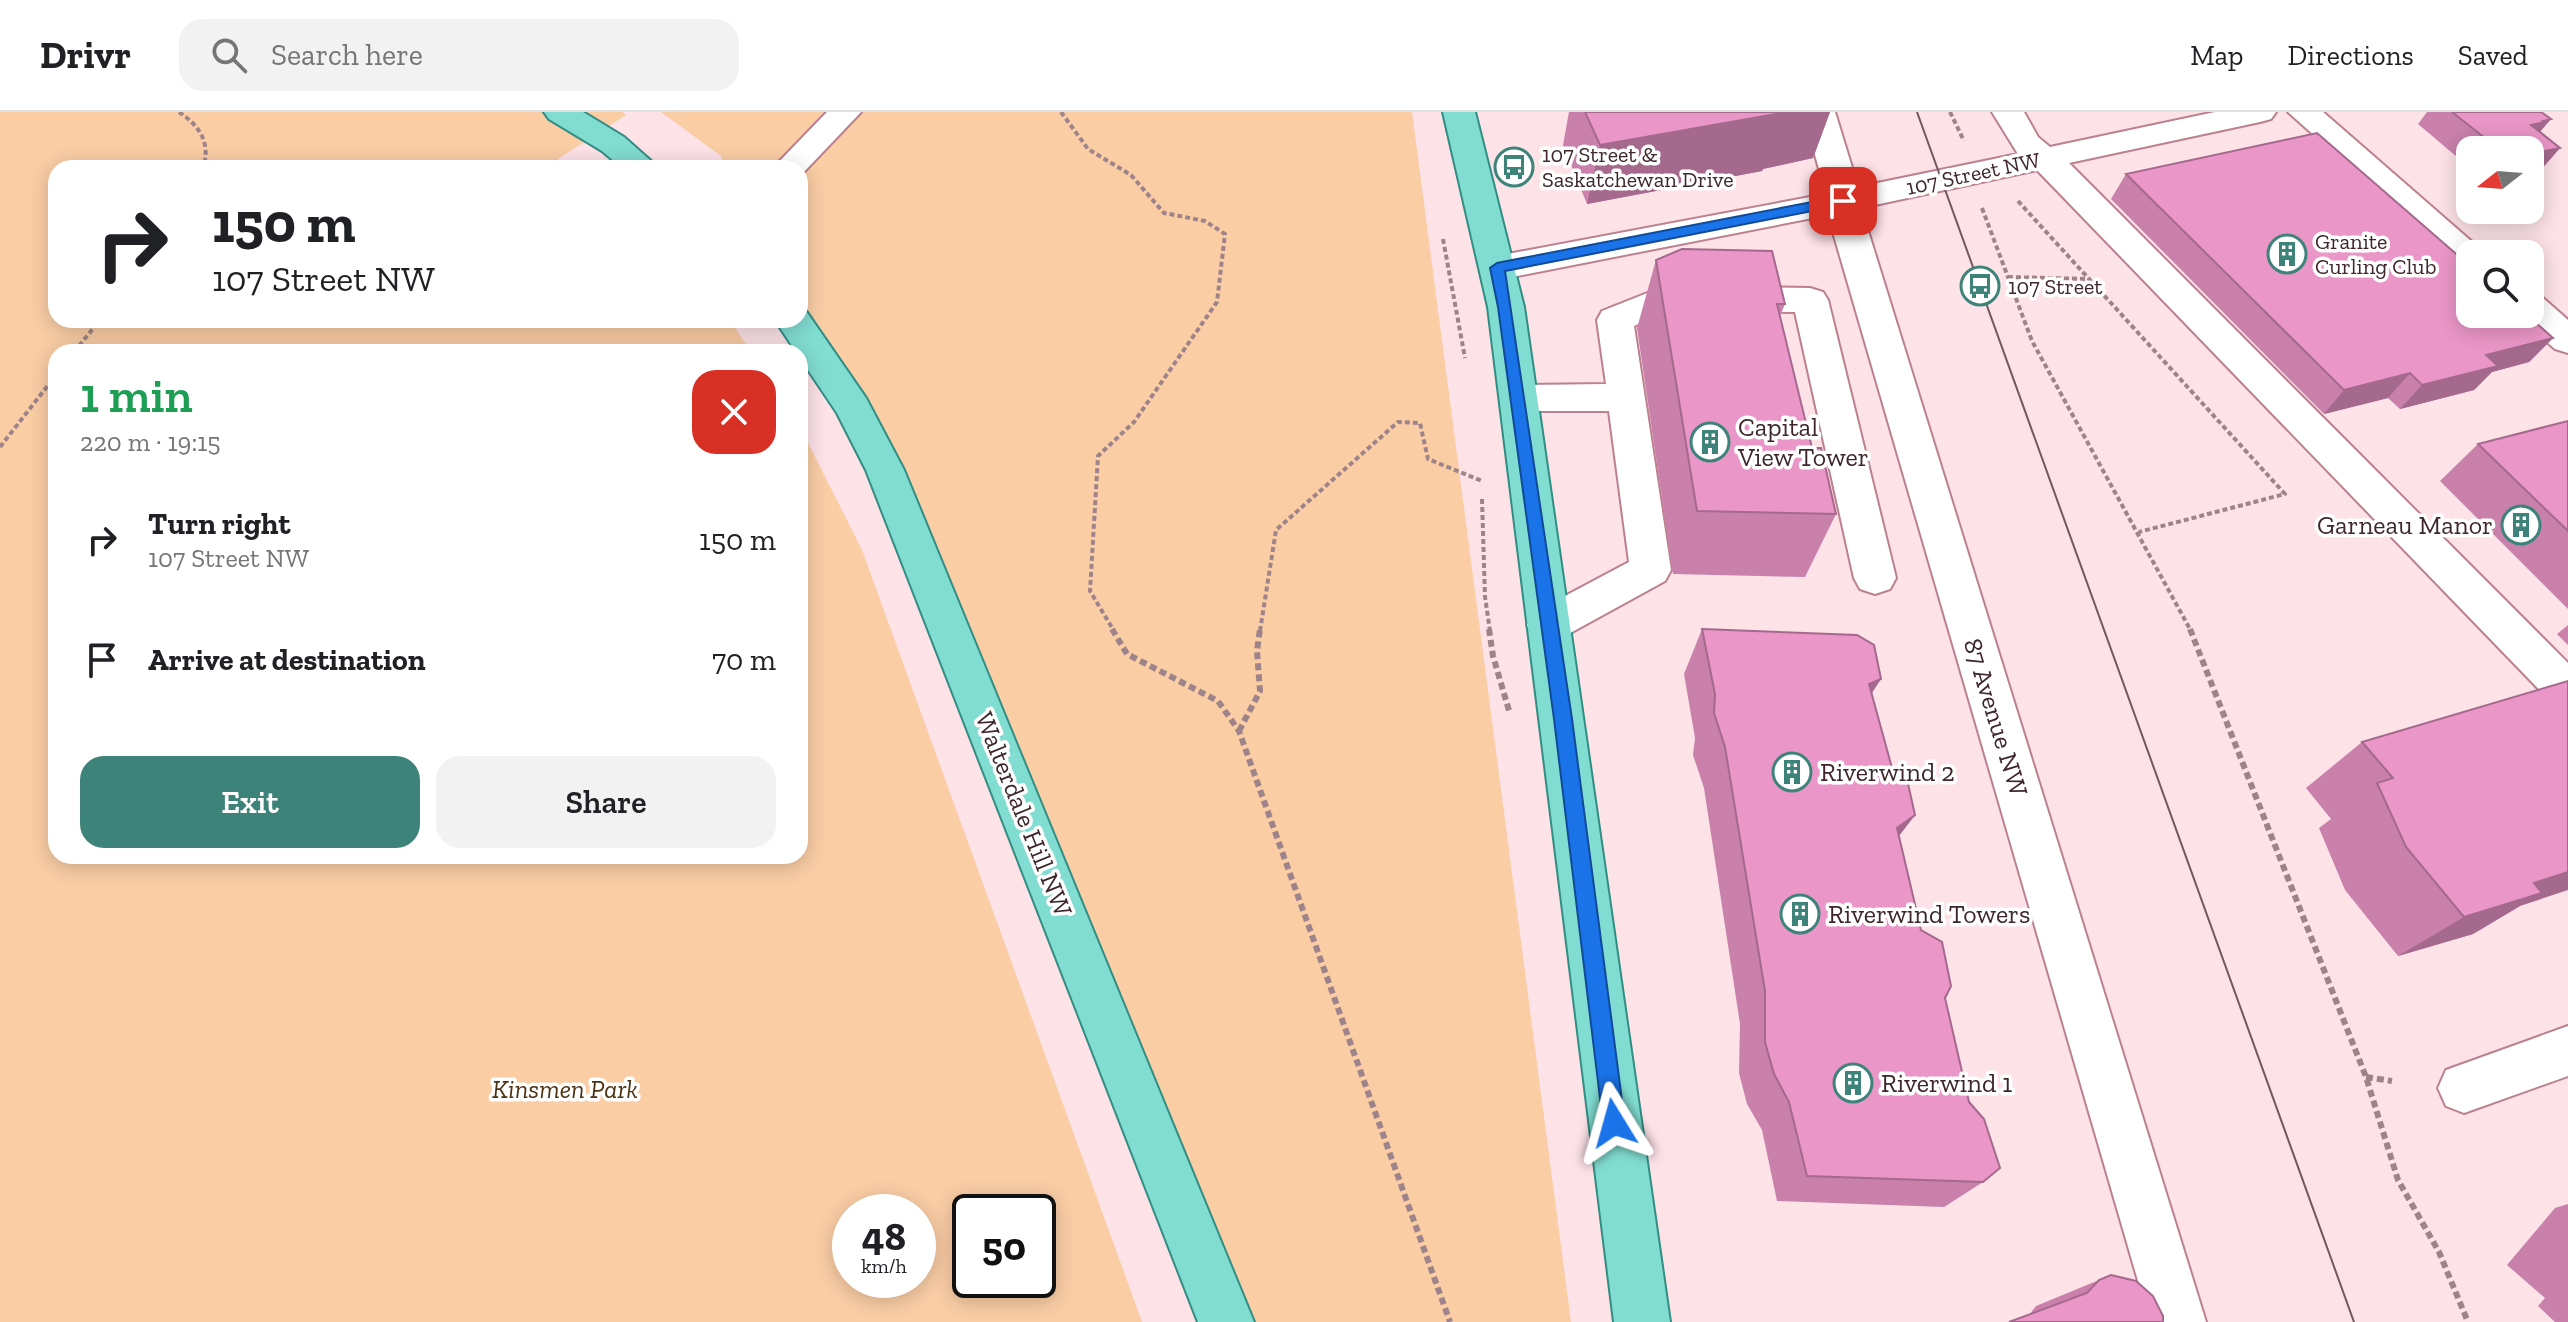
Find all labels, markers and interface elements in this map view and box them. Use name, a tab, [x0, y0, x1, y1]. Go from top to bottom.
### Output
search box	[179, 19, 739, 91]
text: Drivr	[40, 32, 131, 78]
icon: search	[207, 33, 251, 77]
text: Search here	[271, 37, 423, 73]
text: Map	[2190, 39, 2243, 72]
text: Directions	[2287, 39, 2414, 72]
text: Saved	[2458, 39, 2528, 72]
north arrow	[2456, 136, 2544, 224]
map controls	[2456, 136, 2544, 328]
place label: 107 Street & Saskatchewan Drive	[1542, 141, 1734, 193]
bus stop icon: 107 Street & Saskatchewan Drive	[1493, 146, 1535, 188]
street label: 107 Street NW	[1904, 146, 2043, 201]
pin	[1809, 167, 1877, 235]
icon: arrive	[1821, 179, 1865, 223]
text: 150 m	[212, 189, 356, 256]
icon: right	[80, 192, 184, 296]
place label: Granite Curling Club	[2315, 228, 2436, 280]
building icon: Granite Curling Club	[2266, 233, 2308, 275]
button: search	[2456, 240, 2544, 328]
text: 107 Street NW	[212, 257, 435, 300]
bus stop icon: 107 Street	[1959, 265, 2001, 307]
place label: 107 Street	[2008, 273, 2103, 300]
text: 1 min	[80, 367, 193, 424]
button: close	[692, 370, 776, 454]
place label: Capital View Tower	[1737, 411, 1869, 473]
building icon: Capital View Tower	[1689, 421, 1731, 463]
text: 220 m · 19:15	[80, 426, 221, 458]
building icon: Garneau Manor	[2500, 504, 2542, 546]
text: Turn right	[148, 506, 290, 542]
place label: Garneau Manor	[2317, 509, 2493, 541]
icon: right	[80, 518, 124, 562]
text: 150 m	[699, 522, 776, 558]
text: 107 Street NW	[148, 542, 309, 574]
street label: 87 Avenue NW	[1957, 634, 2035, 800]
icon: arrive	[80, 638, 124, 682]
text: Arrive at destination	[148, 642, 425, 678]
text: 70 m	[712, 642, 776, 678]
street label: Walterdale Hill NW	[968, 707, 1080, 921]
building icon: Riverwind 2	[1771, 751, 1813, 793]
button: Exit	[80, 756, 420, 848]
button: Share	[436, 756, 776, 848]
place label: Riverwind 2	[1820, 756, 1955, 788]
building icon: Riverwind Towers	[1779, 893, 1821, 935]
place label: Riverwind Towers	[1828, 898, 2030, 930]
building icon: Riverwind 1	[1832, 1062, 1874, 1104]
place label: Riverwind 1	[1881, 1067, 2012, 1099]
park label: Kinsmen Park	[492, 1073, 638, 1105]
position arrow	[1572, 1081, 1656, 1165]
speed limit sign: 50	[952, 1194, 1056, 1298]
text: 48	[862, 1212, 906, 1260]
text: km/h	[861, 1254, 907, 1278]

